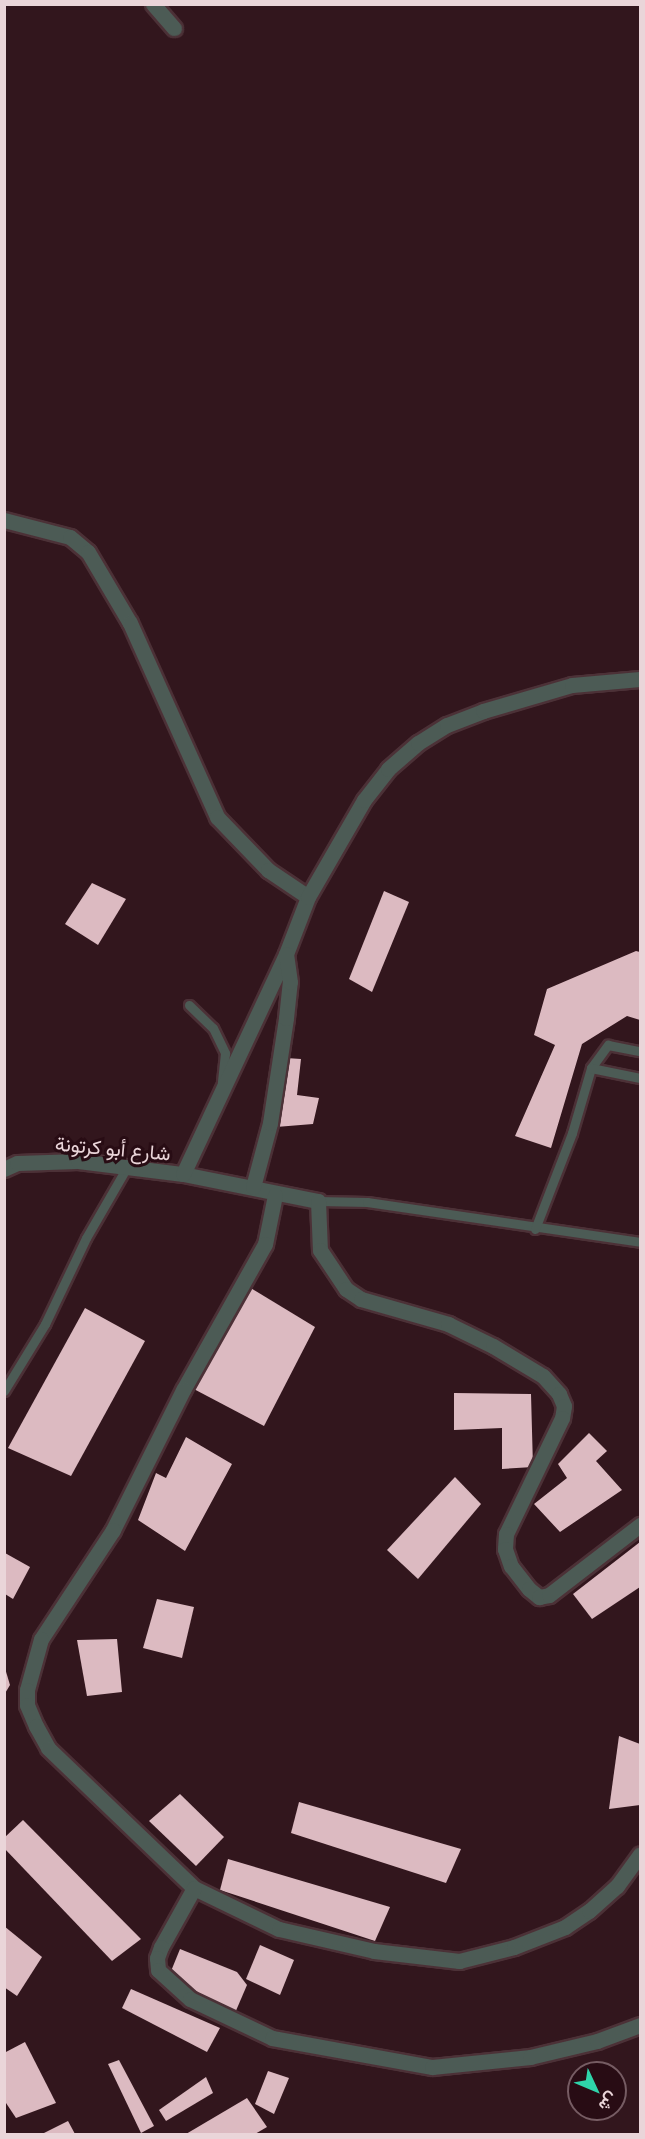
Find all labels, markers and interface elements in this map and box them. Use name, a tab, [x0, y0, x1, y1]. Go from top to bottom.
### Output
street label: شارع أبو كرتونة	[54, 1130, 172, 1164]
north arrow	[567, 2061, 627, 2121]
text: ش	[595, 2088, 623, 2117]

